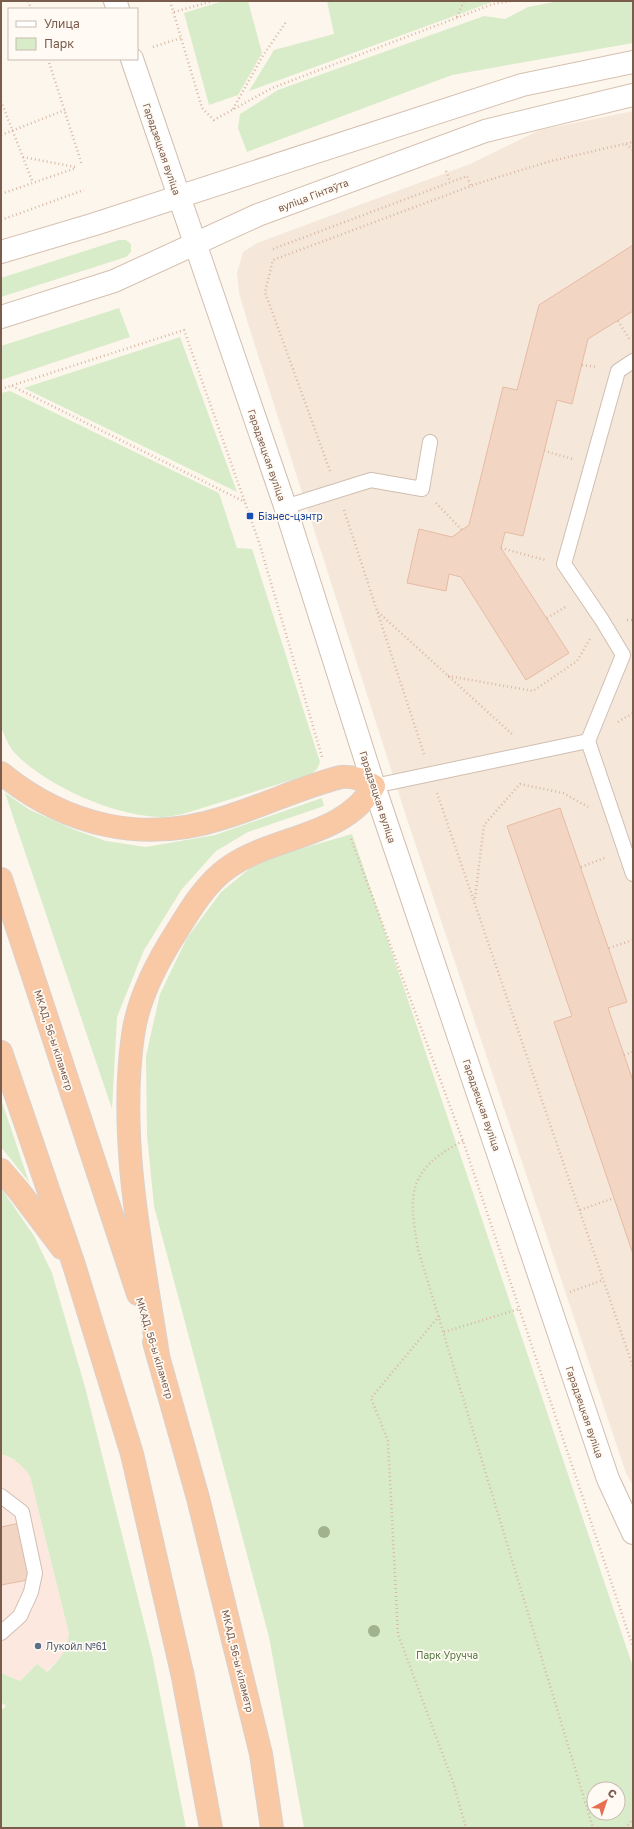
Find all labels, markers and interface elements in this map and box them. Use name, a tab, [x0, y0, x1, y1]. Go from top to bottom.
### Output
legend	[8, 8, 138, 60]
text: Улица	[44, 16, 80, 31]
text: Парк	[44, 36, 74, 51]
street label: Гарадзецкая вуліца	[141, 102, 183, 196]
street label: вуліца Гінтаўта	[276, 176, 350, 214]
street label: Гарадзецкая вуліца	[246, 408, 288, 502]
place label: Бізнес-цэнтр	[258, 510, 323, 522]
marker: Бізнес-цэнтр	[245, 511, 255, 521]
street label: Гарадзецкая вуліца	[357, 749, 399, 845]
street label: МКАД, 56-ы кіламетр	[32, 988, 76, 1092]
street label: Гарадзецкая вуліца	[461, 1058, 503, 1152]
street label: МКАД, 56-ы кіламетр	[134, 1296, 176, 1400]
street label: Гарадзецкая вуліца	[564, 1365, 606, 1459]
street label: МКАД, 56-ы кіламетр	[219, 1608, 257, 1714]
place label: Лукойл №61	[46, 1640, 107, 1652]
marker: Лукойл №61	[33, 1641, 43, 1651]
park label: Парк Уручча	[416, 1649, 478, 1661]
north arrow	[586, 1781, 626, 1821]
text: С	[606, 1785, 620, 1801]

